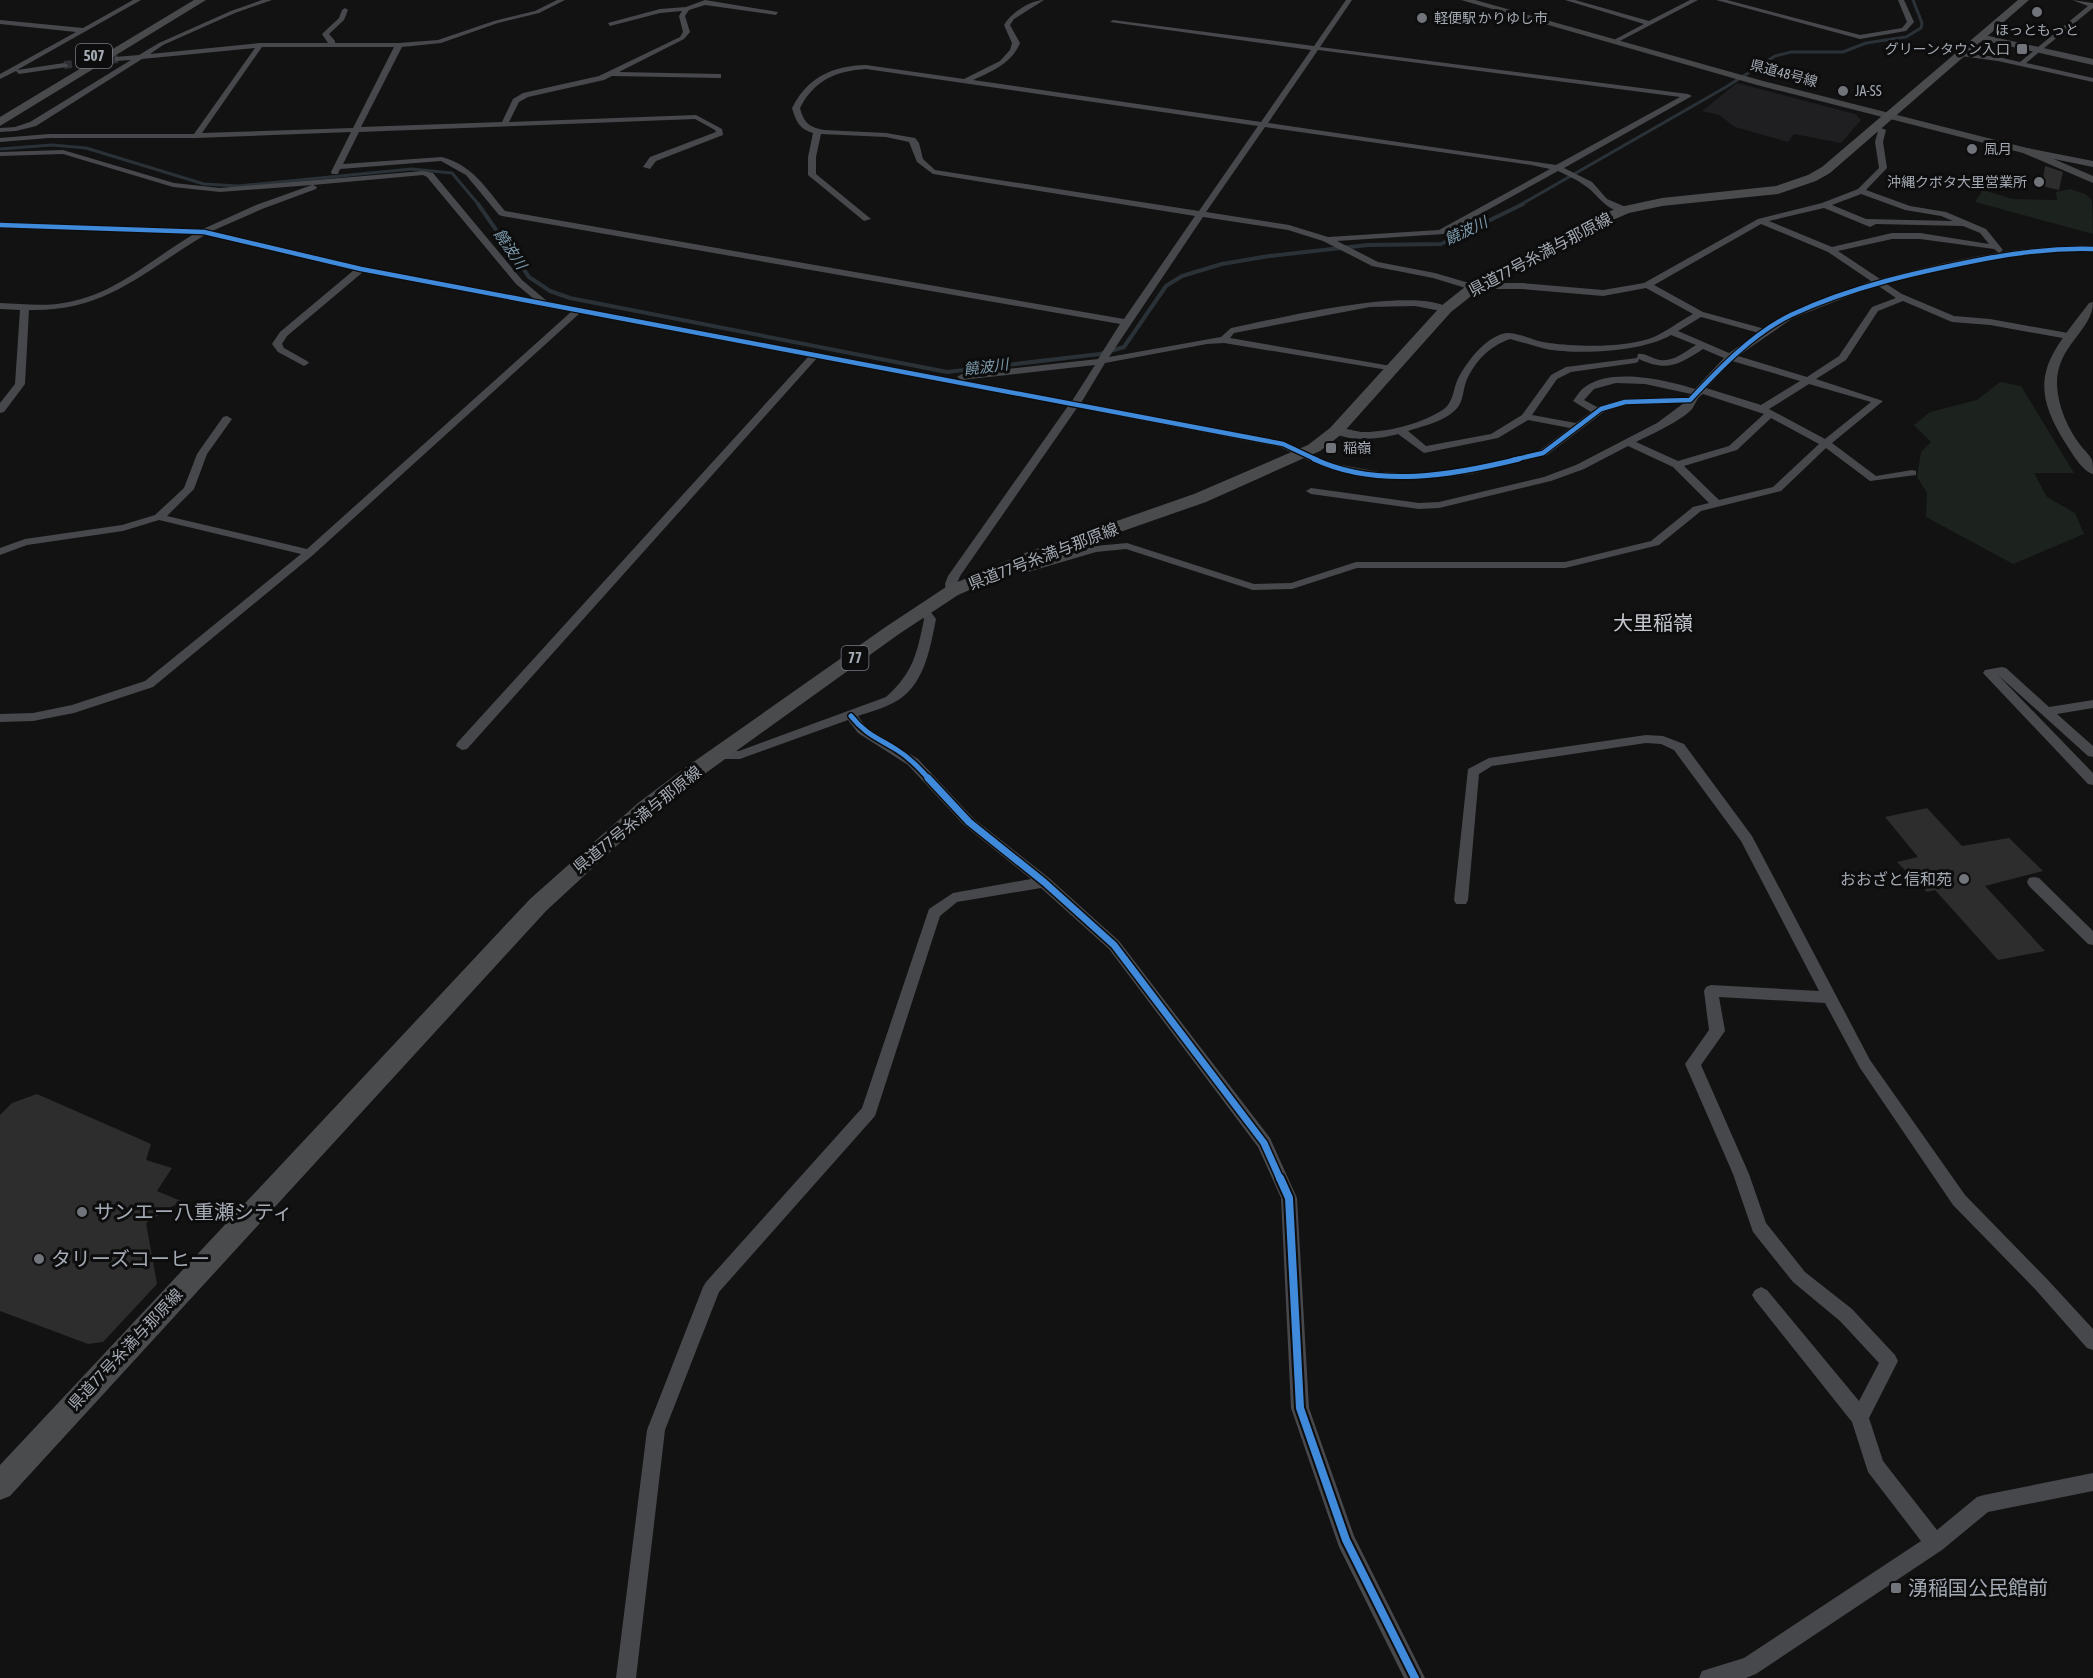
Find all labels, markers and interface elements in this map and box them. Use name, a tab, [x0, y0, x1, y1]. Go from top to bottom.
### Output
marker: ほっともっと	[2030, 5, 2044, 19]
place label: 軽便駅 かりゆし市	[1434, 10, 1548, 26]
marker: 軽便駅 かりゆし市	[1415, 11, 1429, 25]
place label: ほっともっと	[1995, 22, 2079, 38]
place label: グリーンタウン入口	[1885, 41, 2010, 57]
marker: グリーンタウン入口	[2015, 42, 2029, 56]
road number: 507	[76, 44, 112, 68]
street label: 県道48号線	[1749, 56, 1819, 90]
place label: JA-SS	[1855, 83, 1882, 99]
marker: JA-SS	[1836, 84, 1850, 98]
place label: 凮月	[1984, 141, 2012, 157]
marker: 凮月	[1965, 142, 1979, 156]
place label: 沖縄クボタ大里営業所	[1887, 174, 2027, 190]
marker: 沖縄クボタ大里営業所	[2032, 175, 2046, 189]
street label: 県道77号糸満与那原線	[1466, 209, 1614, 299]
water label: 饒波川	[1442, 212, 1492, 248]
water label: 饒波川	[491, 225, 531, 274]
water label: 饒波川	[963, 355, 1011, 378]
place label: 稲嶺	[1343, 440, 1371, 456]
marker: 稲嶺	[1324, 441, 1338, 455]
street label: 県道77号糸満与那原線	[966, 519, 1120, 593]
district label: 大里稲嶺	[1613, 611, 1693, 634]
road number: 77	[842, 646, 868, 670]
street label: 県道77号糸満与那原線	[570, 762, 704, 876]
place label: おおざと信和苑	[1840, 870, 1952, 888]
marker: おおざと信和苑	[1957, 872, 1971, 886]
place label: サンエー八重瀬シティ	[94, 1200, 293, 1223]
marker: サンエー八重瀬シティ	[75, 1205, 89, 1219]
place label: タリーズコーヒー	[51, 1247, 210, 1270]
marker: タリーズコーヒー	[32, 1252, 46, 1266]
street label: 県道77号糸満与那原線	[64, 1285, 186, 1413]
place label: 湧稲国公民館前	[1908, 1576, 2048, 1599]
marker: 湧稲国公民館前	[1889, 1581, 1903, 1595]

